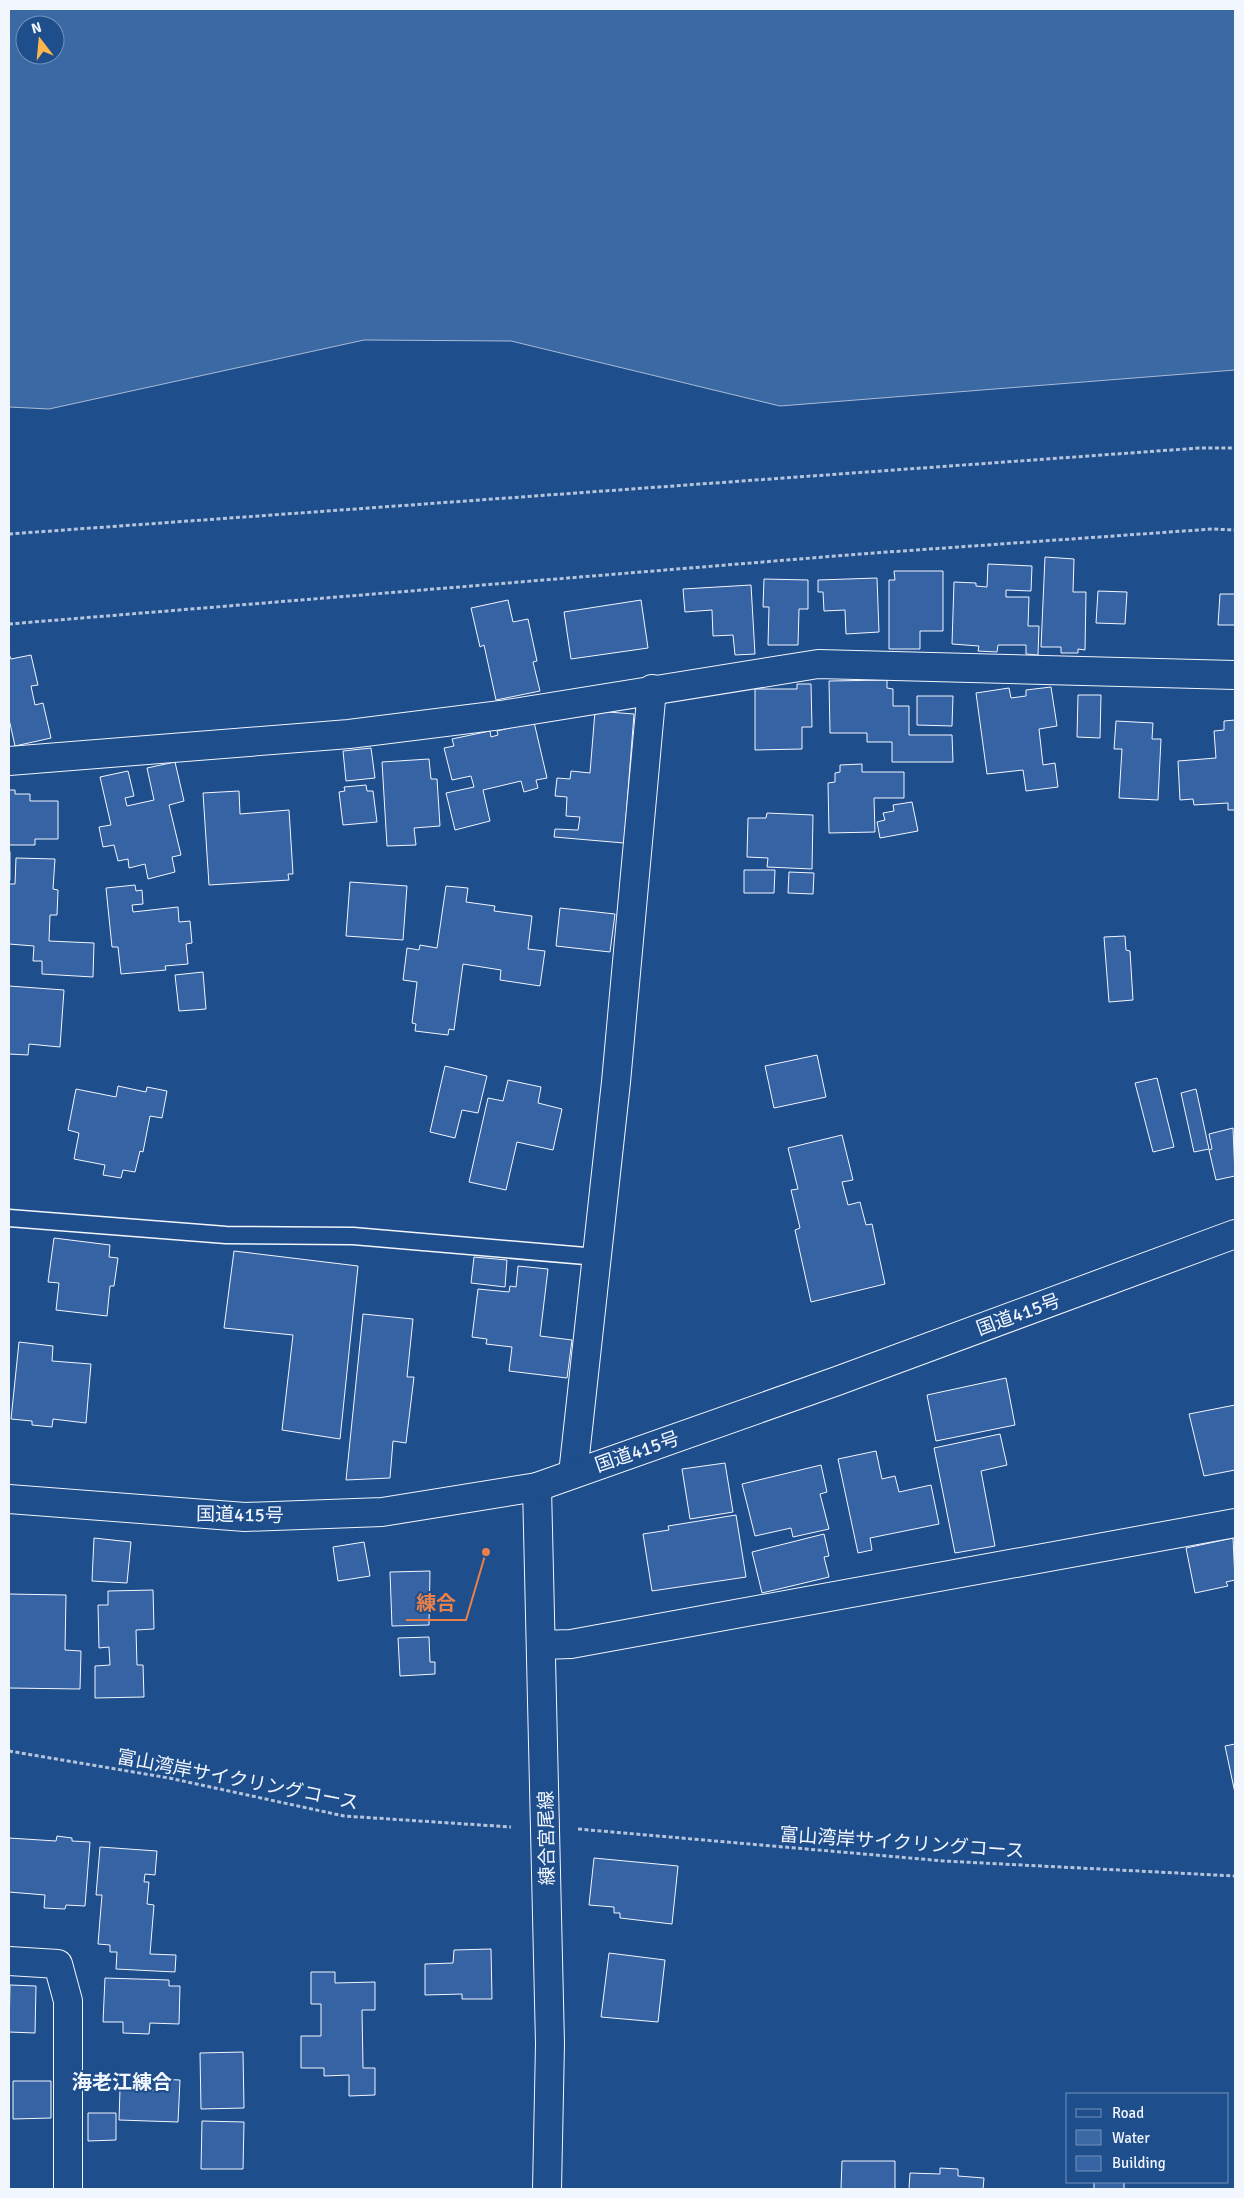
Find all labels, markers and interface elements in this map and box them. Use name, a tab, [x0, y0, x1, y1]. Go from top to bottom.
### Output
north arrow	[15, 15, 65, 65]
text: N	[30, 18, 44, 37]
street label: 国道415号	[973, 1289, 1064, 1341]
street label: 国道415号	[592, 1426, 683, 1478]
street label: 国道415号	[196, 1502, 284, 1528]
callout: 練合	[406, 1585, 466, 1620]
text: 練合	[416, 1591, 456, 1616]
street label: 富山湾岸サイクリングコース	[115, 1745, 361, 1815]
street label: 練合宮尾線	[534, 1790, 560, 1886]
street label: 富山湾岸サイクリングコース	[779, 1822, 1025, 1864]
district label: 海老江練合	[72, 2070, 172, 2095]
legend	[1066, 2093, 1229, 2183]
text: Road	[1112, 2104, 1144, 2122]
text: Water	[1112, 2129, 1150, 2147]
text: Building	[1112, 2154, 1166, 2172]

